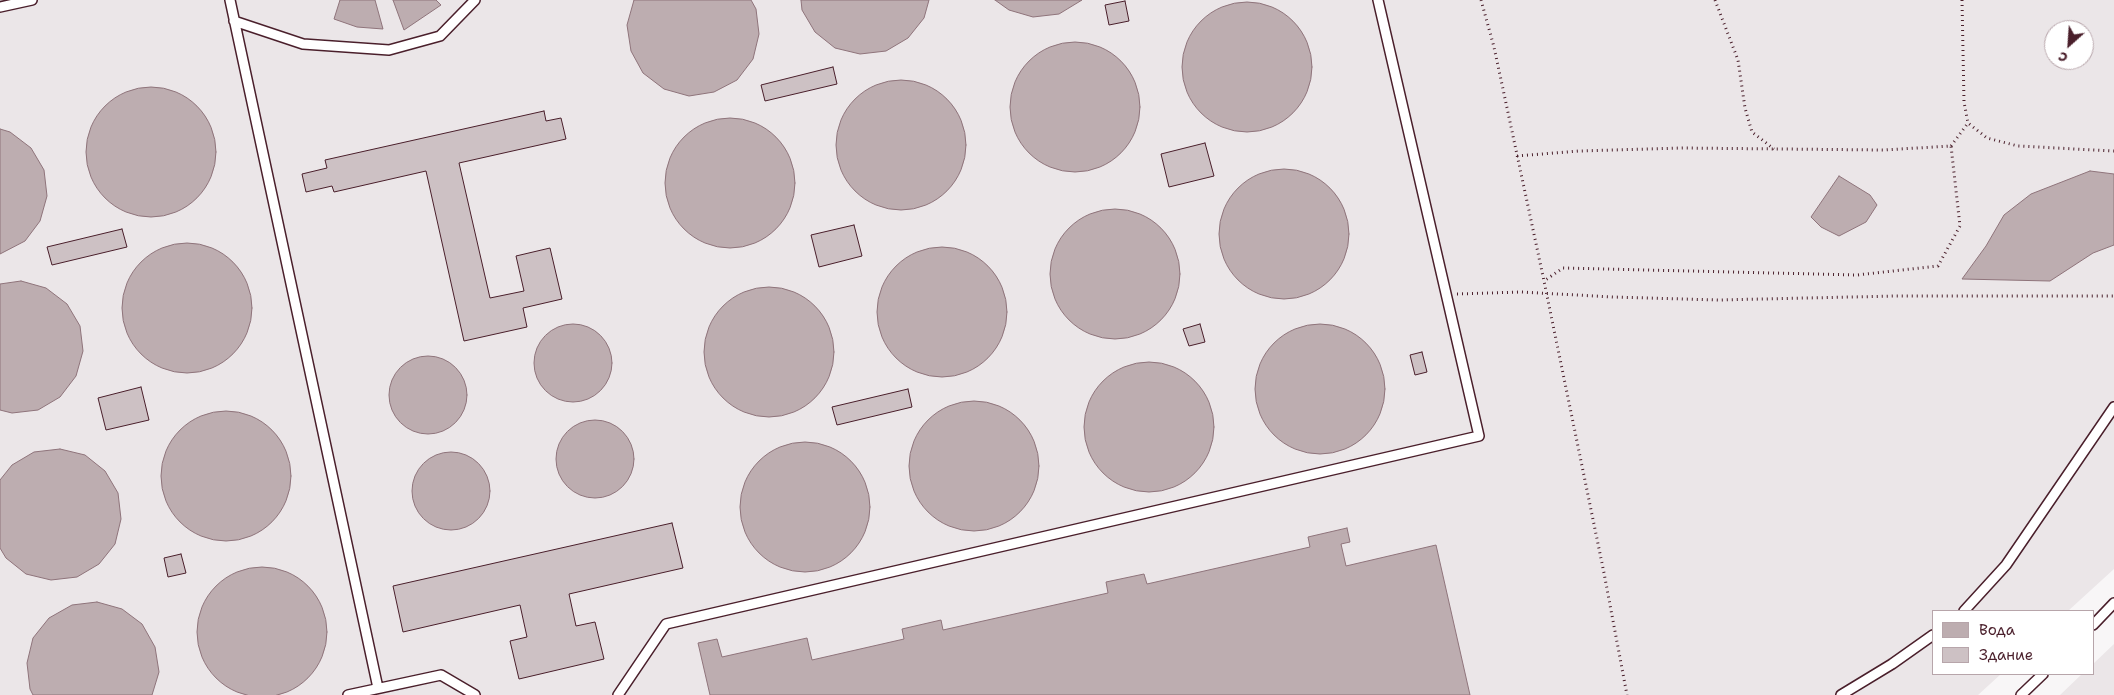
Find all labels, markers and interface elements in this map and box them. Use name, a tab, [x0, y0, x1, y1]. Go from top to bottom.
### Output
north arrow	[2044, 20, 2094, 70]
text: С	[2055, 48, 2071, 68]
legend	[1932, 610, 2094, 675]
text: Вода	[1979, 620, 2015, 640]
text: Здание	[1979, 645, 2033, 665]

